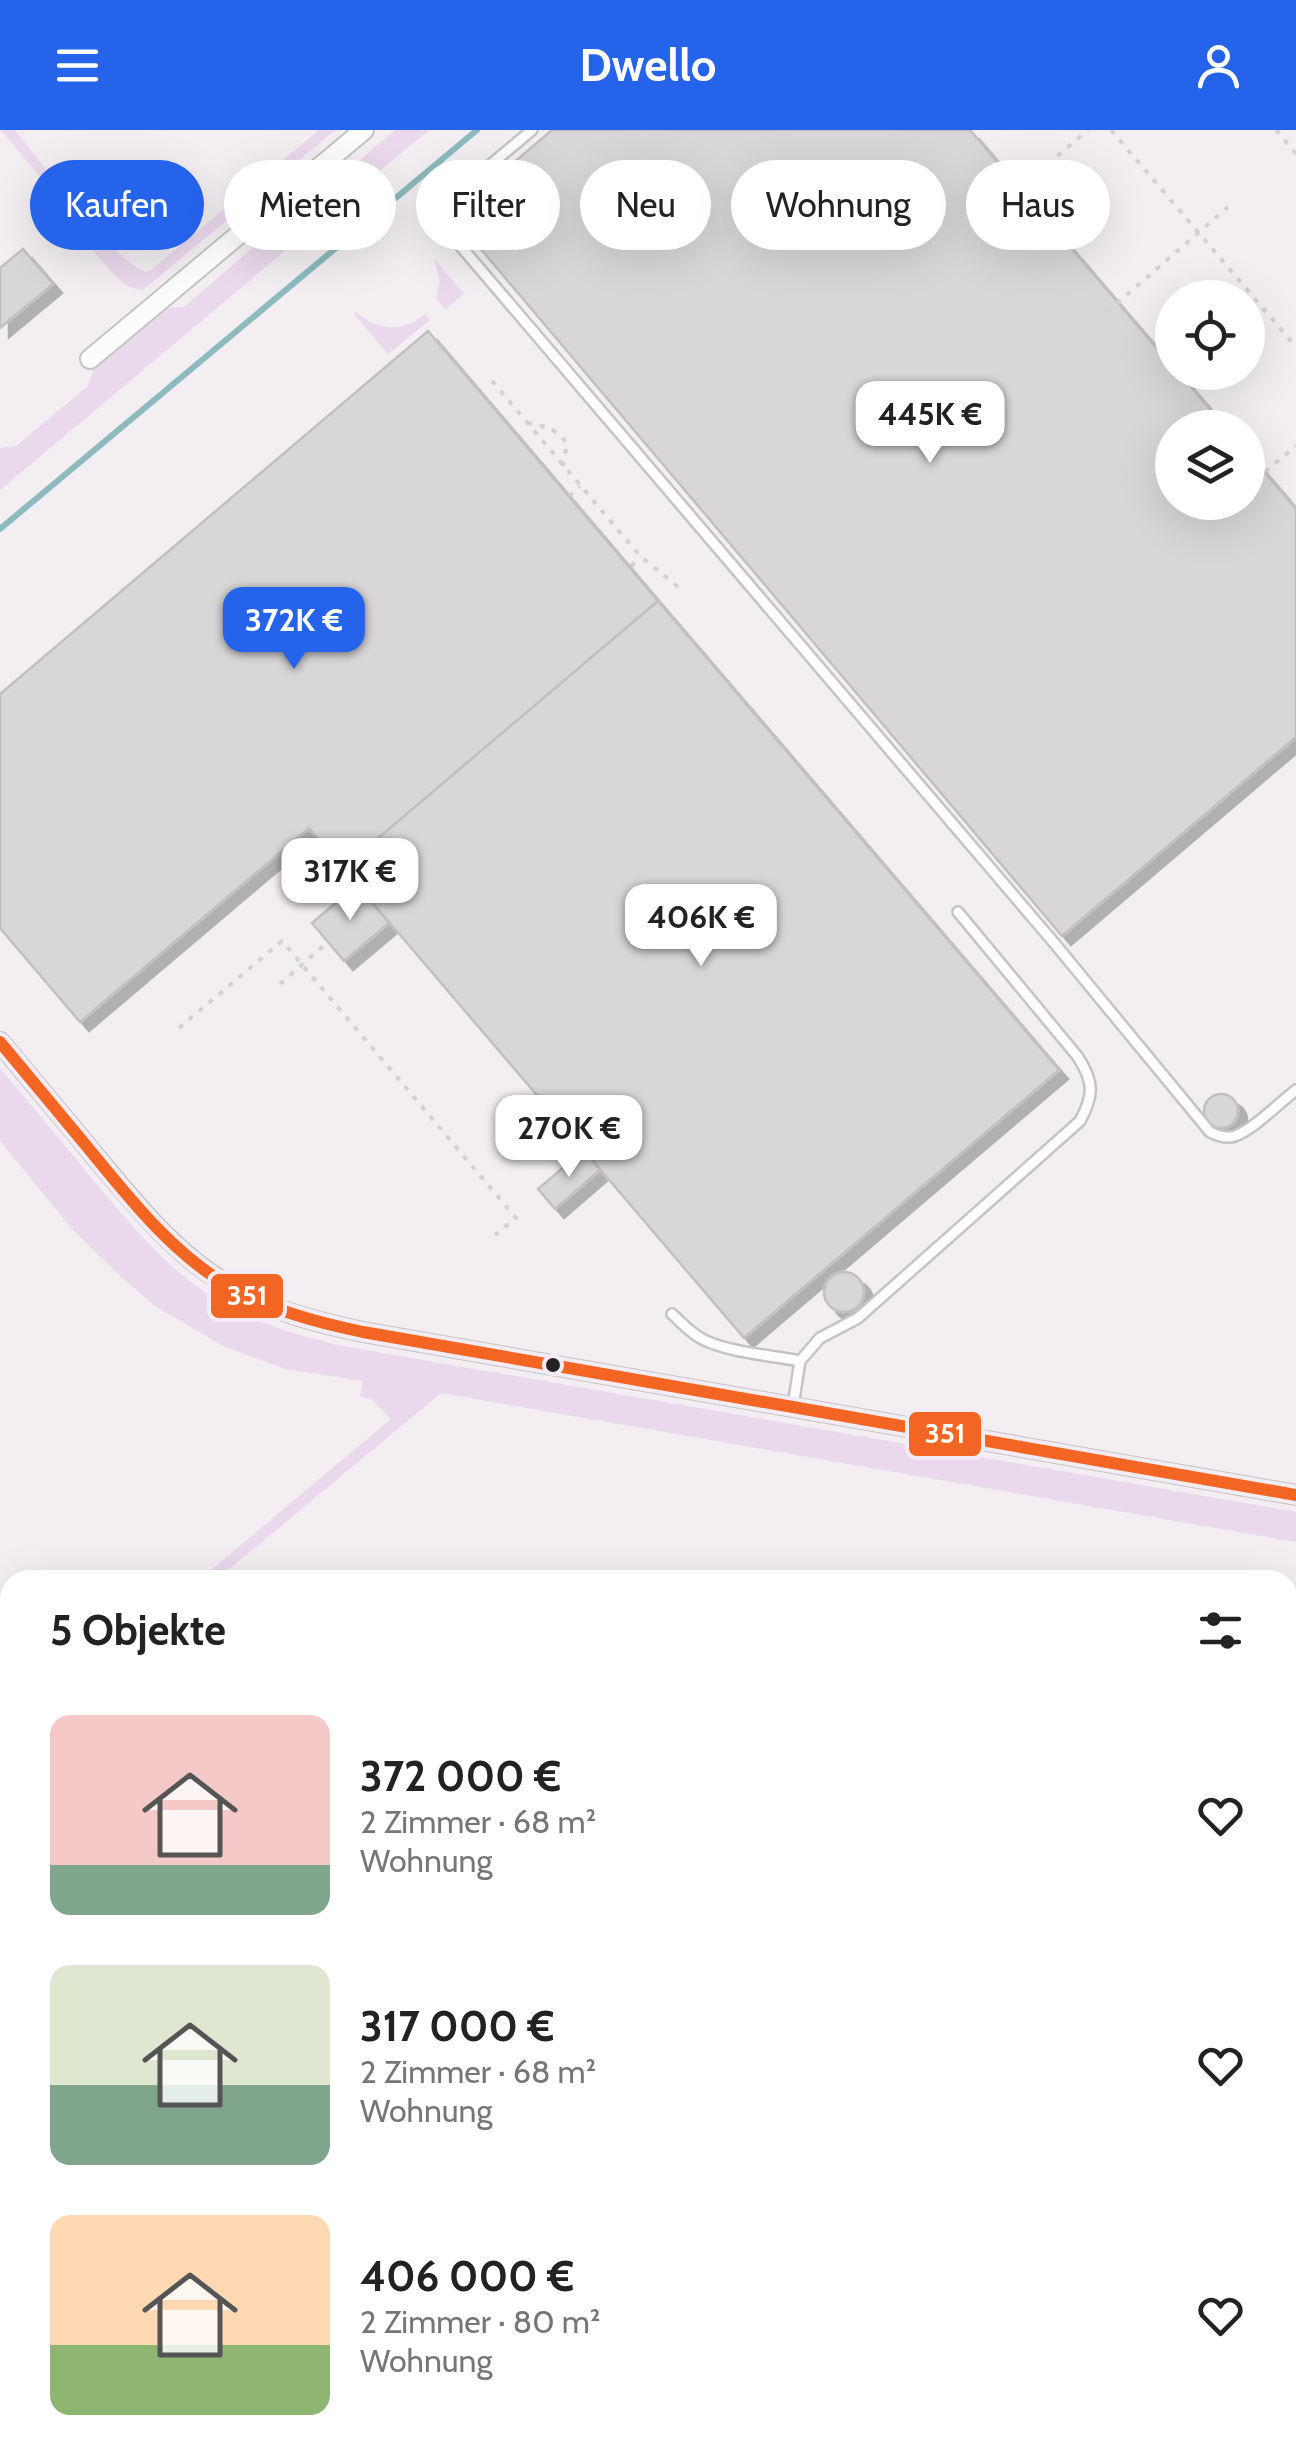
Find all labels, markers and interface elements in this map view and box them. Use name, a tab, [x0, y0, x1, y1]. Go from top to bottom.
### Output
icon: menu	[50, 38, 105, 93]
text: Dwello	[579, 38, 717, 92]
icon: person	[1191, 38, 1246, 93]
chip: Kaufen	[30, 160, 204, 250]
chip: Mieten	[224, 160, 396, 250]
chip: Filter	[416, 160, 560, 250]
chip: Neu	[580, 160, 711, 250]
chip: Wohnung	[731, 160, 946, 250]
chip: Haus	[966, 160, 1110, 250]
map controls	[1155, 280, 1265, 520]
button: locate	[1155, 280, 1265, 390]
pin: 445K €	[849, 381, 1011, 466]
text: 445K €	[878, 394, 982, 433]
button: layers	[1155, 410, 1265, 520]
pin: 372K €	[213, 587, 375, 672]
text: 372K €	[245, 600, 343, 639]
pin: 317K €	[269, 838, 431, 923]
text: 317K €	[303, 851, 397, 890]
pin: 406K €	[620, 884, 782, 969]
text: 406K €	[647, 897, 755, 936]
pin: 270K €	[488, 1095, 650, 1180]
text: 270K €	[517, 1108, 621, 1147]
line badge: 351	[209, 1272, 285, 1320]
text: 351	[227, 1278, 267, 1312]
unlabelled marker	[543, 1355, 563, 1375]
line badge: 351	[907, 1410, 983, 1458]
text: 351	[925, 1416, 965, 1450]
icon: filters	[1193, 1603, 1248, 1658]
text: 5 Objekte	[50, 1604, 226, 1656]
text: 372 000 €	[360, 1750, 561, 1802]
icon: home	[130, 1755, 250, 1875]
icon: heart	[1193, 1788, 1248, 1843]
text: 2 Zimmer · 68 m²	[360, 1802, 596, 1841]
text: Wohnung	[360, 1841, 492, 1880]
text: 317 000 €	[360, 2000, 554, 2052]
icon: home	[130, 2005, 250, 2125]
icon: heart	[1193, 2038, 1248, 2093]
text: 2 Zimmer · 68 m²	[360, 2052, 596, 2091]
text: Wohnung	[360, 2091, 492, 2130]
text: 406 000 €	[360, 2250, 574, 2302]
icon: home	[130, 2255, 250, 2375]
icon: heart	[1193, 2288, 1248, 2343]
text: 2 Zimmer · 80 m²	[360, 2302, 600, 2341]
text: Wohnung	[360, 2341, 492, 2380]

